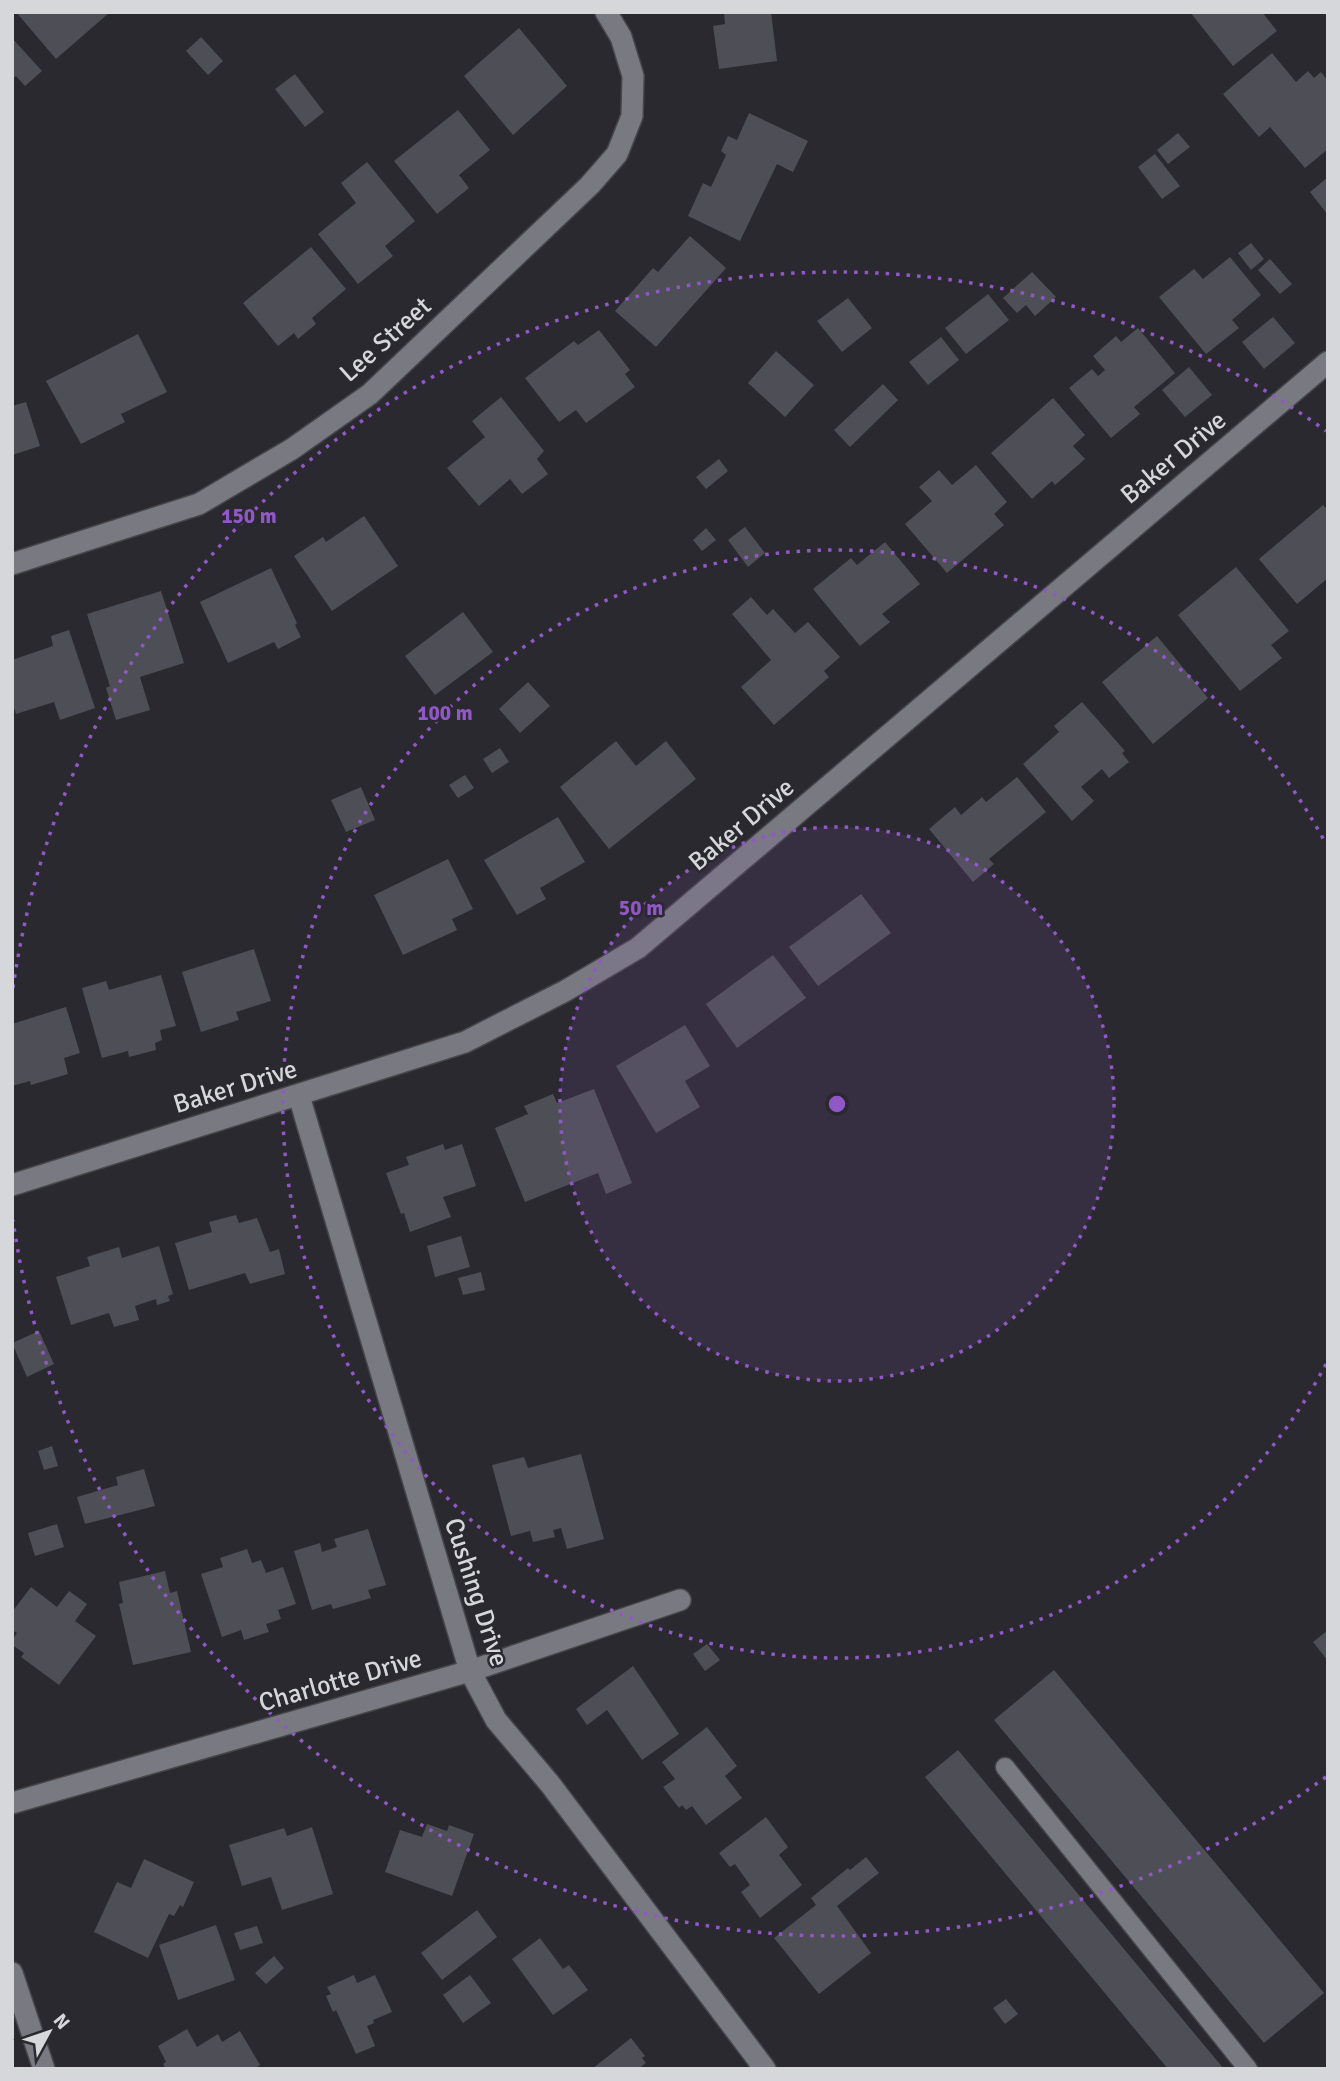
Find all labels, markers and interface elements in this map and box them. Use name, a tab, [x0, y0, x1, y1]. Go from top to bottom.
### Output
street label: Lee Street	[333, 290, 438, 389]
street label: Baker Drive	[1114, 404, 1233, 511]
text: 150 m	[221, 503, 277, 529]
text: 100 m	[417, 700, 473, 726]
street label: Baker Drive	[682, 771, 801, 878]
text: 50 m	[619, 895, 663, 921]
street label: Baker Drive	[169, 1053, 301, 1121]
centre of rings	[825, 1092, 849, 1116]
street label: Cushing Drive	[437, 1514, 515, 1671]
street label: Charlotte Drive	[255, 1642, 425, 1720]
north arrow	[14, 1997, 84, 2067]
text: N	[48, 2009, 75, 2034]

